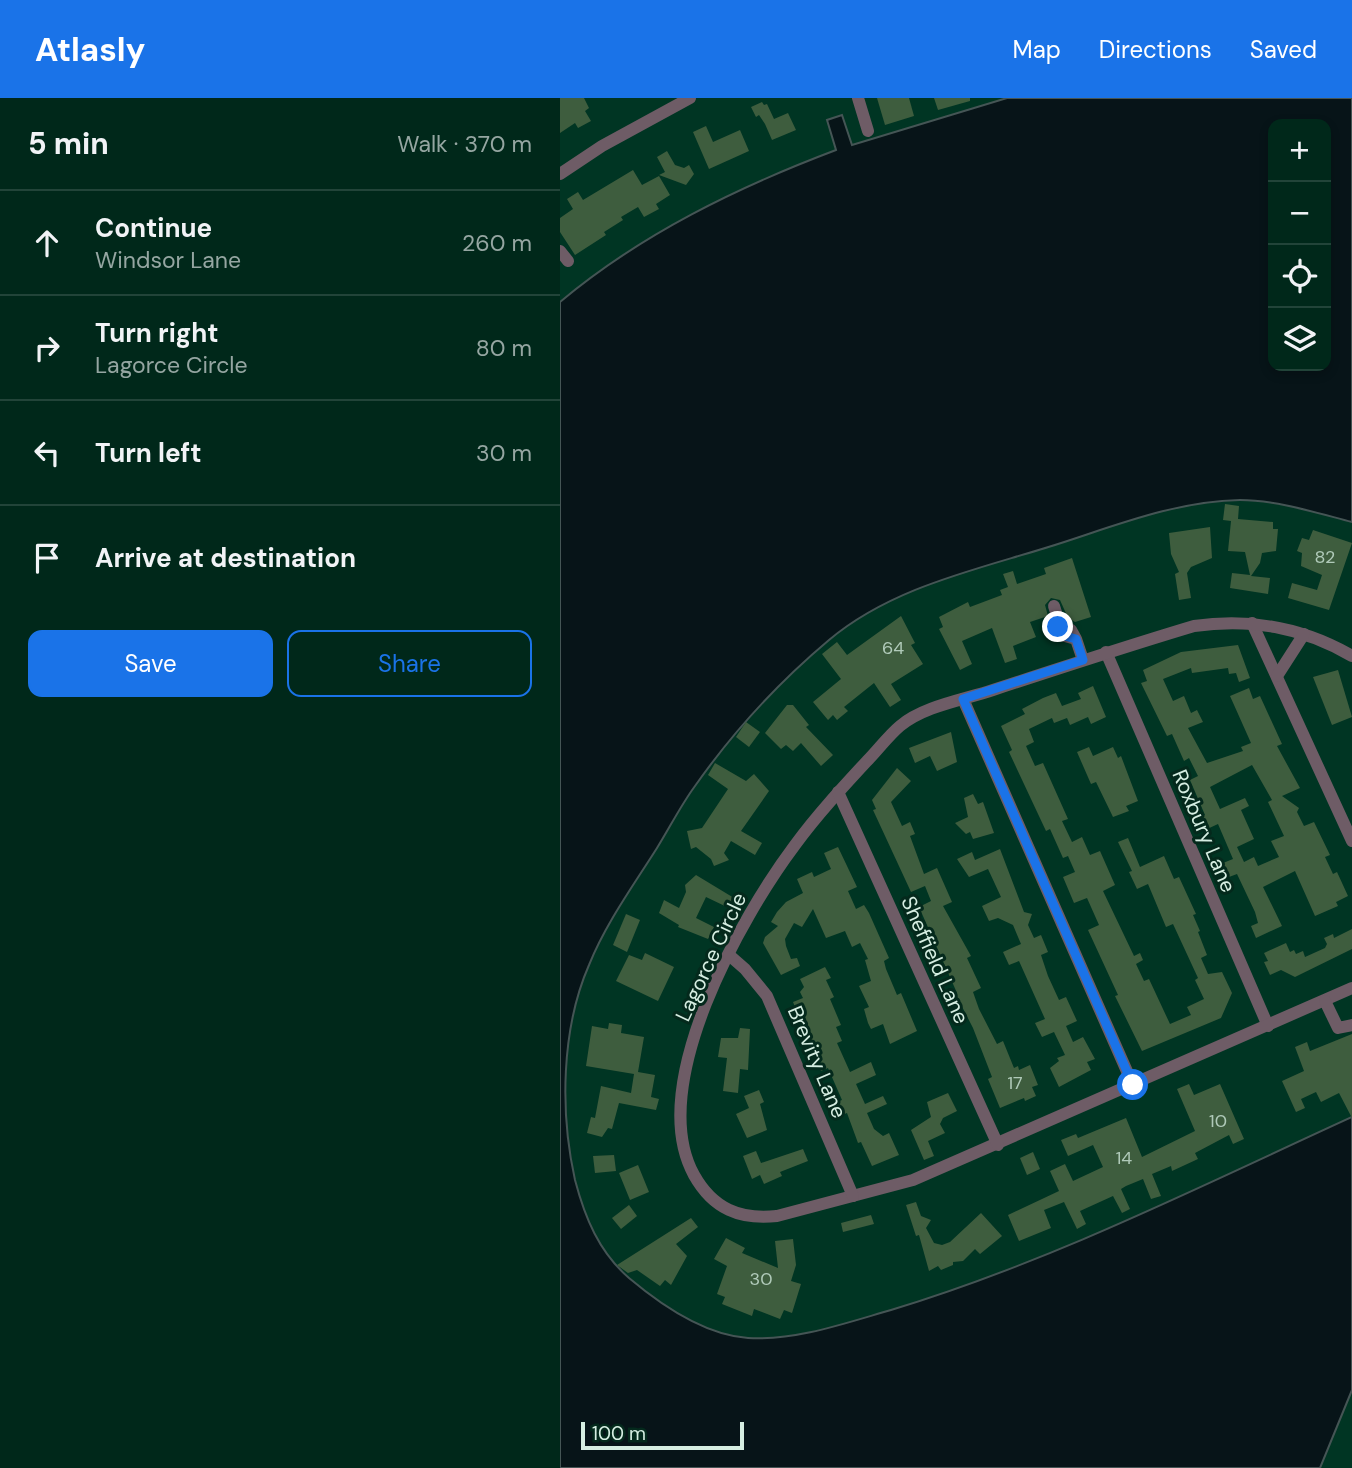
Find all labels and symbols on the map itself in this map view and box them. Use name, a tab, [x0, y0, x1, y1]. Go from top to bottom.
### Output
house number: 82	[1314, 545, 1336, 569]
route end	[1042, 611, 1073, 642]
house number: 64	[882, 636, 904, 660]
street label: Roxbury Lane	[1166, 765, 1242, 897]
street label: Lagorce Circle	[669, 888, 753, 1026]
street label: Sheffield Lane	[894, 892, 976, 1028]
street label: Brevity Lane	[781, 1001, 853, 1123]
route start	[1117, 1069, 1148, 1100]
house number: 17	[1007, 1071, 1023, 1095]
house number: 10	[1209, 1109, 1227, 1133]
house number: 14	[1116, 1146, 1132, 1170]
house number: 30	[750, 1267, 772, 1291]
scale bar	[581, 1419, 744, 1451]

